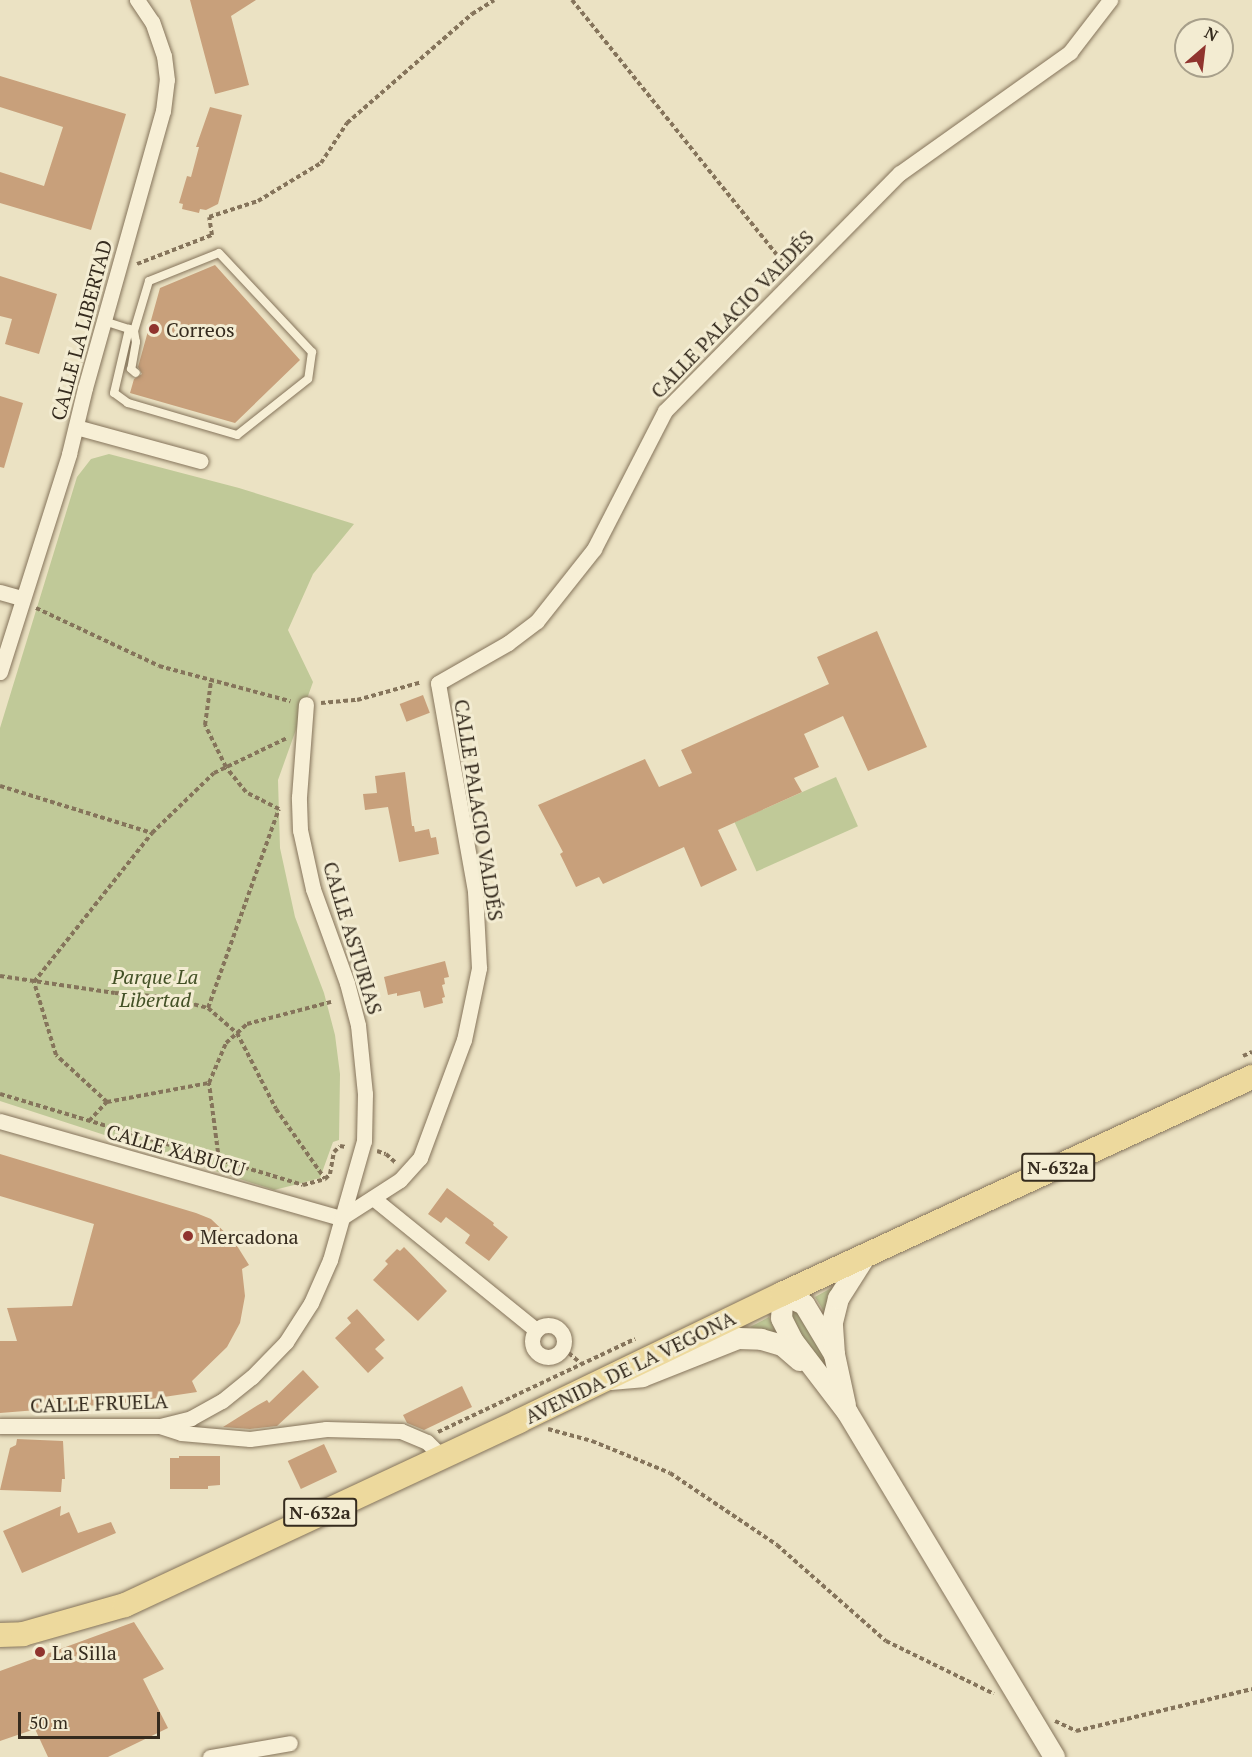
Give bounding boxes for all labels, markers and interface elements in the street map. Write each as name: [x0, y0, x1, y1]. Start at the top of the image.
north arrow: [1174, 18, 1234, 78]
text: N: [1201, 21, 1222, 46]
street label: CALLE PALACIO VALDÉS: [645, 225, 819, 403]
street label: CALLE LA LIBERTAD: [45, 237, 117, 423]
place label: Correos: [166, 317, 235, 341]
marker: Correos: [147, 322, 161, 336]
street label: CALLE PALACIO VALDÉS: [450, 697, 508, 923]
street label: CALLE ASTURIAS: [318, 859, 388, 1017]
park label: Parque La Libertad: [112, 964, 198, 1011]
street label: CALLE XABUCU: [104, 1119, 248, 1181]
road number: N-632a: [1020, 1152, 1096, 1182]
place label: Mercadona: [200, 1224, 299, 1248]
marker: Mercadona: [181, 1229, 195, 1243]
street label: AVENIDA DE LA VEGONA: [520, 1305, 740, 1429]
street label: CALLE FRUELA: [30, 1389, 168, 1417]
road number: N-632a: [282, 1497, 358, 1527]
place label: La Silla: [52, 1640, 117, 1664]
marker: La Silla: [33, 1645, 47, 1659]
scale bar: [21, 1700, 164, 1738]
text: 50 m: [29, 1710, 68, 1734]

